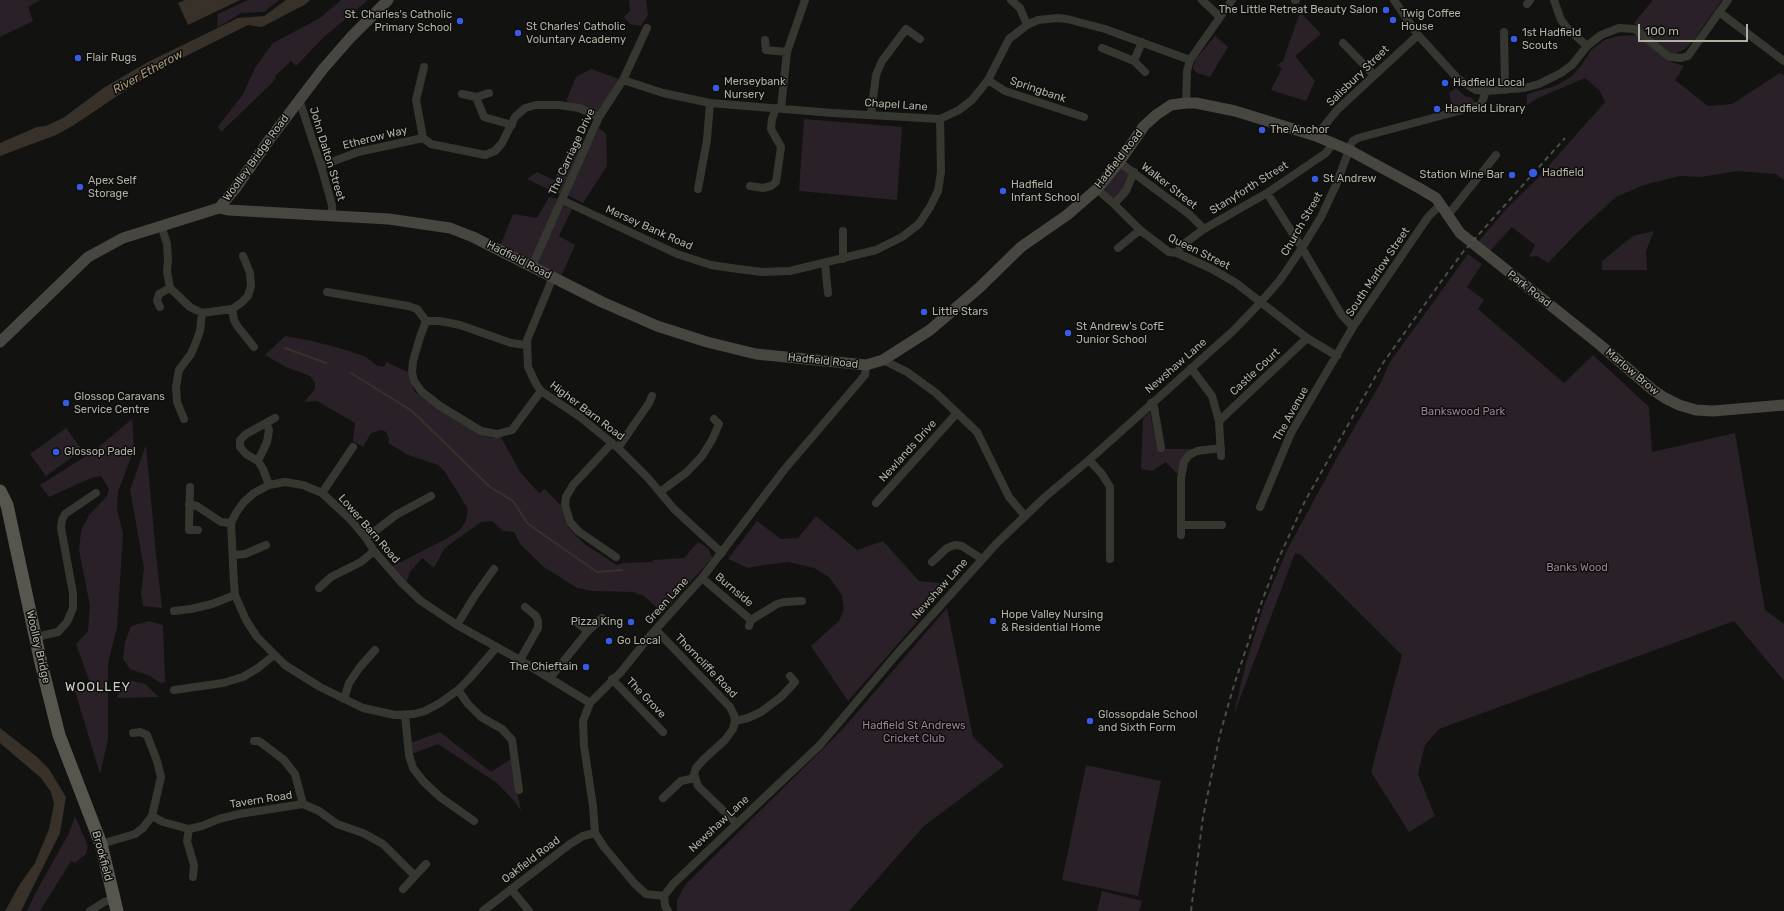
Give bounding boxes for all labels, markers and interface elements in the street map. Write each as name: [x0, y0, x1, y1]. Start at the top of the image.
place label: The Little Retreat Beauty Salon: [1219, 3, 1378, 17]
marker: The Little Retreat Beauty Salon: [1381, 5, 1391, 15]
place label: Twig Coffee House: [1401, 7, 1461, 33]
place label: St. Charles's Catholic Primary School: [344, 8, 452, 34]
marker: Twig Coffee House: [1388, 15, 1398, 25]
marker: St. Charles's Catholic Primary School: [455, 16, 465, 26]
scale bar: [1640, 16, 1750, 42]
place label: St Charles' Catholic Voluntary Academy: [526, 20, 626, 46]
text: 100 m: [1645, 24, 1679, 38]
place label: 1st Hadfield Scouts: [1522, 26, 1581, 52]
marker: St Charles' Catholic Voluntary Academy: [513, 28, 523, 38]
marker: 1st Hadfield Scouts: [1509, 34, 1519, 44]
street label: Salisbury Street: [1324, 43, 1392, 109]
water label: River Etherow: [110, 47, 186, 97]
place label: Flair Rugs: [86, 51, 137, 65]
marker: Flair Rugs: [73, 53, 83, 63]
street label: Springbank: [1008, 74, 1068, 106]
place label: Merseybank Nursery: [724, 75, 786, 101]
place label: Hadfield Local: [1453, 76, 1525, 90]
marker: Hadfield Local: [1440, 78, 1450, 88]
marker: Merseybank Nursery: [711, 83, 721, 93]
street label: Chapel Lane: [864, 96, 928, 114]
place label: Hadfield Library: [1445, 102, 1525, 116]
marker: Hadfield Library: [1432, 104, 1442, 114]
street label: John Dalton Street: [306, 105, 348, 203]
street label: The Carriage Drive: [546, 107, 598, 197]
street label: Woolley Bridge Road: [220, 112, 292, 204]
place label: The Anchor: [1270, 123, 1329, 137]
street label: Etherow Way: [341, 124, 409, 152]
marker: The Anchor: [1257, 125, 1267, 135]
street label: Hadfield Road: [1092, 127, 1146, 191]
street label: Stanyforth Street: [1207, 159, 1291, 217]
street label: Walker Street: [1138, 160, 1200, 212]
place label: Hadfield: [1542, 166, 1584, 180]
marker: Hadfield: [1527, 167, 1539, 179]
place label: Station Wine Bar: [1420, 168, 1504, 182]
marker: Station Wine Bar: [1507, 170, 1517, 180]
place label: St Andrew: [1323, 172, 1376, 186]
place label: Apex Self Storage: [88, 174, 137, 200]
marker: St Andrew: [1310, 174, 1320, 184]
place label: Hadfield Infant School: [1011, 178, 1079, 204]
marker: Apex Self Storage: [75, 182, 85, 192]
marker: Hadfield Infant School: [998, 186, 1008, 196]
street label: Church Street: [1278, 190, 1326, 258]
street label: Mersey Bank Road: [603, 203, 695, 253]
street label: South Marlow Street: [1343, 225, 1413, 319]
street label: Queen Street: [1166, 231, 1232, 273]
street label: Hadfield Road: [485, 238, 553, 282]
street label: Park Road: [1505, 268, 1553, 310]
place label: Little Stars: [932, 305, 988, 319]
marker: Little Stars: [919, 307, 929, 317]
place label: St Andrew's CofE Junior School: [1076, 320, 1164, 346]
marker: St Andrew's CofE Junior School: [1063, 328, 1073, 338]
street label: Newshaw Lane: [1143, 336, 1209, 396]
street label: Castle Court: [1227, 345, 1283, 399]
street label: Marlow Brow: [1603, 346, 1661, 398]
street label: Hadfield Road: [787, 351, 859, 371]
street label: Higher Barn Road: [547, 379, 627, 443]
street label: The Avenue: [1271, 384, 1311, 444]
place label: Glossop Caravans Service Centre: [74, 390, 165, 416]
marker: Glossop Caravans Service Centre: [61, 398, 71, 408]
park label: Bankswood Park: [1421, 405, 1505, 419]
street label: Newlands Drive: [877, 417, 939, 485]
place label: Glossop Padel: [64, 445, 136, 459]
marker: Glossop Padel: [51, 447, 61, 457]
street label: Lower Barn Road: [335, 492, 403, 566]
street label: Newshaw Lane: [909, 556, 971, 622]
park label: Banks Wood: [1546, 561, 1608, 575]
street label: Burnside: [712, 570, 756, 610]
street label: Green Lane: [643, 575, 691, 627]
place label: Hope Valley Nursing & Residential Home: [1001, 608, 1103, 634]
street label: Woolley Bridge: [23, 609, 53, 685]
place label: Pizza King: [571, 615, 623, 629]
marker: Hope Valley Nursing & Residential Home: [988, 616, 998, 626]
marker: Pizza King: [626, 617, 636, 627]
street label: Thorncliffe Road: [672, 631, 740, 701]
place label: Go Local: [617, 634, 661, 648]
marker: Go Local: [604, 636, 614, 646]
place label: The Chieftain: [510, 660, 578, 674]
marker: The Chieftain: [581, 662, 591, 672]
street label: The Grove: [623, 675, 669, 721]
district label: WOOLLEY: [65, 679, 131, 695]
place label: Glossopdale School and Sixth Form: [1098, 708, 1198, 734]
marker: Glossopdale School and Sixth Form: [1085, 716, 1095, 726]
park label: Hadfield St Andrews Cricket Club: [862, 719, 966, 745]
street label: Tavern Road: [229, 789, 293, 811]
street label: Newshaw Lane: [686, 793, 752, 855]
street label: Brookfield: [89, 830, 115, 882]
street label: Oakfield Road: [499, 834, 563, 886]

